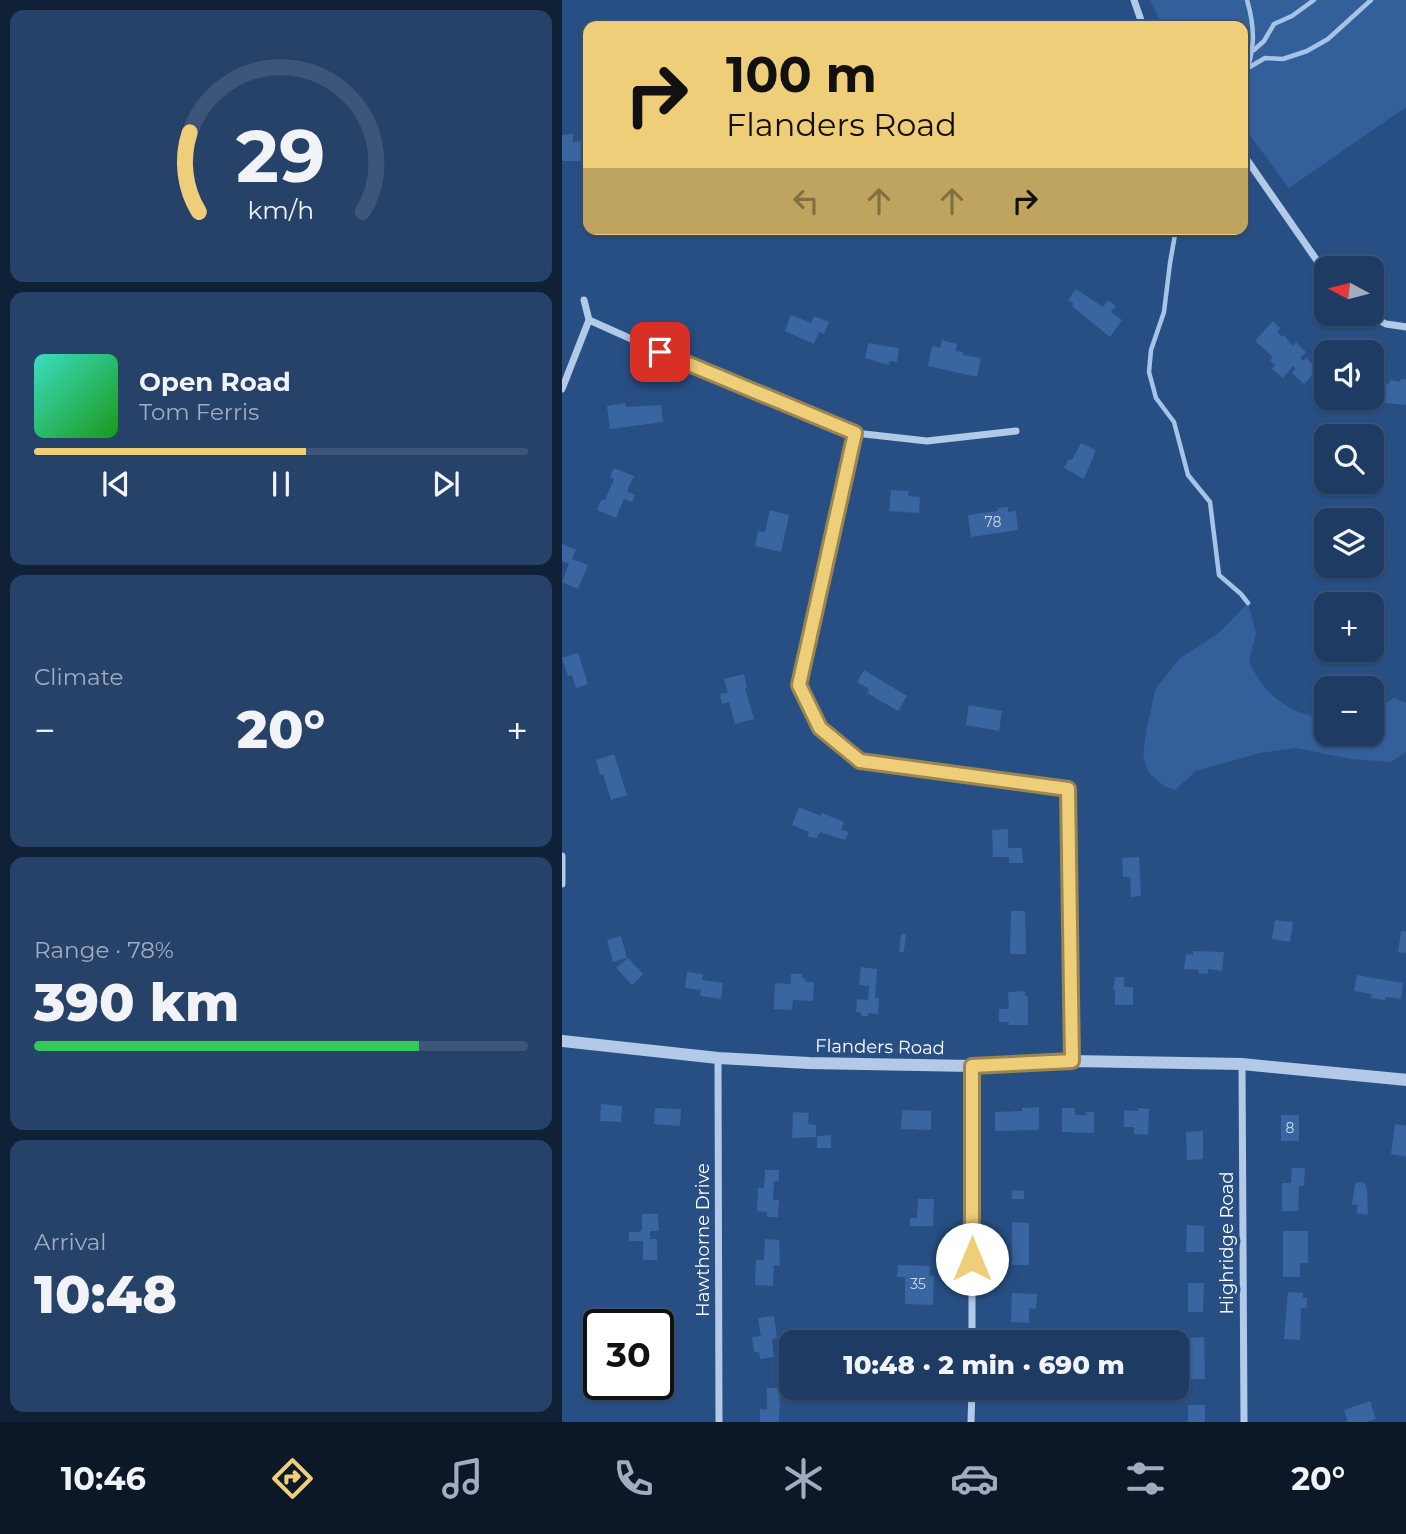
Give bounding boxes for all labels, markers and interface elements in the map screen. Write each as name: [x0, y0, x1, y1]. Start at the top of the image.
text: 100 m: [726, 45, 877, 104]
icon: right: [611, 49, 702, 140]
text: Flanders Road: [726, 105, 957, 144]
text: 29: [236, 113, 326, 201]
icon: left: [787, 182, 825, 220]
icon: ahead: [860, 182, 898, 220]
icon: ahead: [933, 182, 971, 220]
icon: right: [1006, 182, 1044, 220]
text: km/h: [248, 195, 314, 225]
north arrow: [1314, 256, 1384, 326]
map controls: [1314, 256, 1384, 746]
pin: [630, 322, 690, 382]
icon: arrive: [641, 333, 679, 371]
button: sound: [1314, 340, 1384, 410]
text: Open Road: [139, 366, 291, 398]
text: Tom Ferris: [139, 398, 259, 426]
button: search: [1314, 424, 1384, 494]
icon: previous: [97, 465, 135, 503]
icon: pause: [262, 465, 300, 503]
icon: next: [427, 465, 465, 503]
button: layers: [1314, 508, 1384, 578]
house number: 78: [985, 513, 1002, 531]
button: +: [1314, 592, 1384, 662]
text: Climate: [34, 663, 123, 691]
button: −: [1314, 676, 1384, 746]
text: 20°: [237, 698, 325, 761]
text: −: [34, 707, 56, 754]
text: +: [506, 707, 528, 754]
text: Range · 78%: [34, 936, 174, 964]
text: 390 km: [34, 971, 239, 1034]
street label: Flanders Road: [815, 1035, 945, 1059]
house number: 8: [1286, 1119, 1295, 1137]
street label: Hawthorne Drive: [692, 1163, 714, 1317]
street label: Highridge Road: [1216, 1171, 1238, 1315]
position arrow: [935, 1222, 1009, 1296]
text: Arrival: [34, 1228, 107, 1256]
text: 10:48: [34, 1263, 177, 1326]
house number: 35: [910, 1275, 926, 1293]
speed limit sign: 30: [583, 1309, 674, 1400]
text: 10:48 · 2 min · 690 m: [843, 1349, 1125, 1381]
icon: directions: [268, 1454, 317, 1503]
icon: music: [438, 1454, 487, 1503]
icon: phone: [609, 1454, 658, 1503]
icon: climate: [779, 1454, 828, 1503]
icon: car: [950, 1454, 999, 1503]
icon: filters: [1121, 1454, 1170, 1503]
text: 10:46: [61, 1459, 146, 1498]
text: 20°: [1291, 1459, 1345, 1498]

